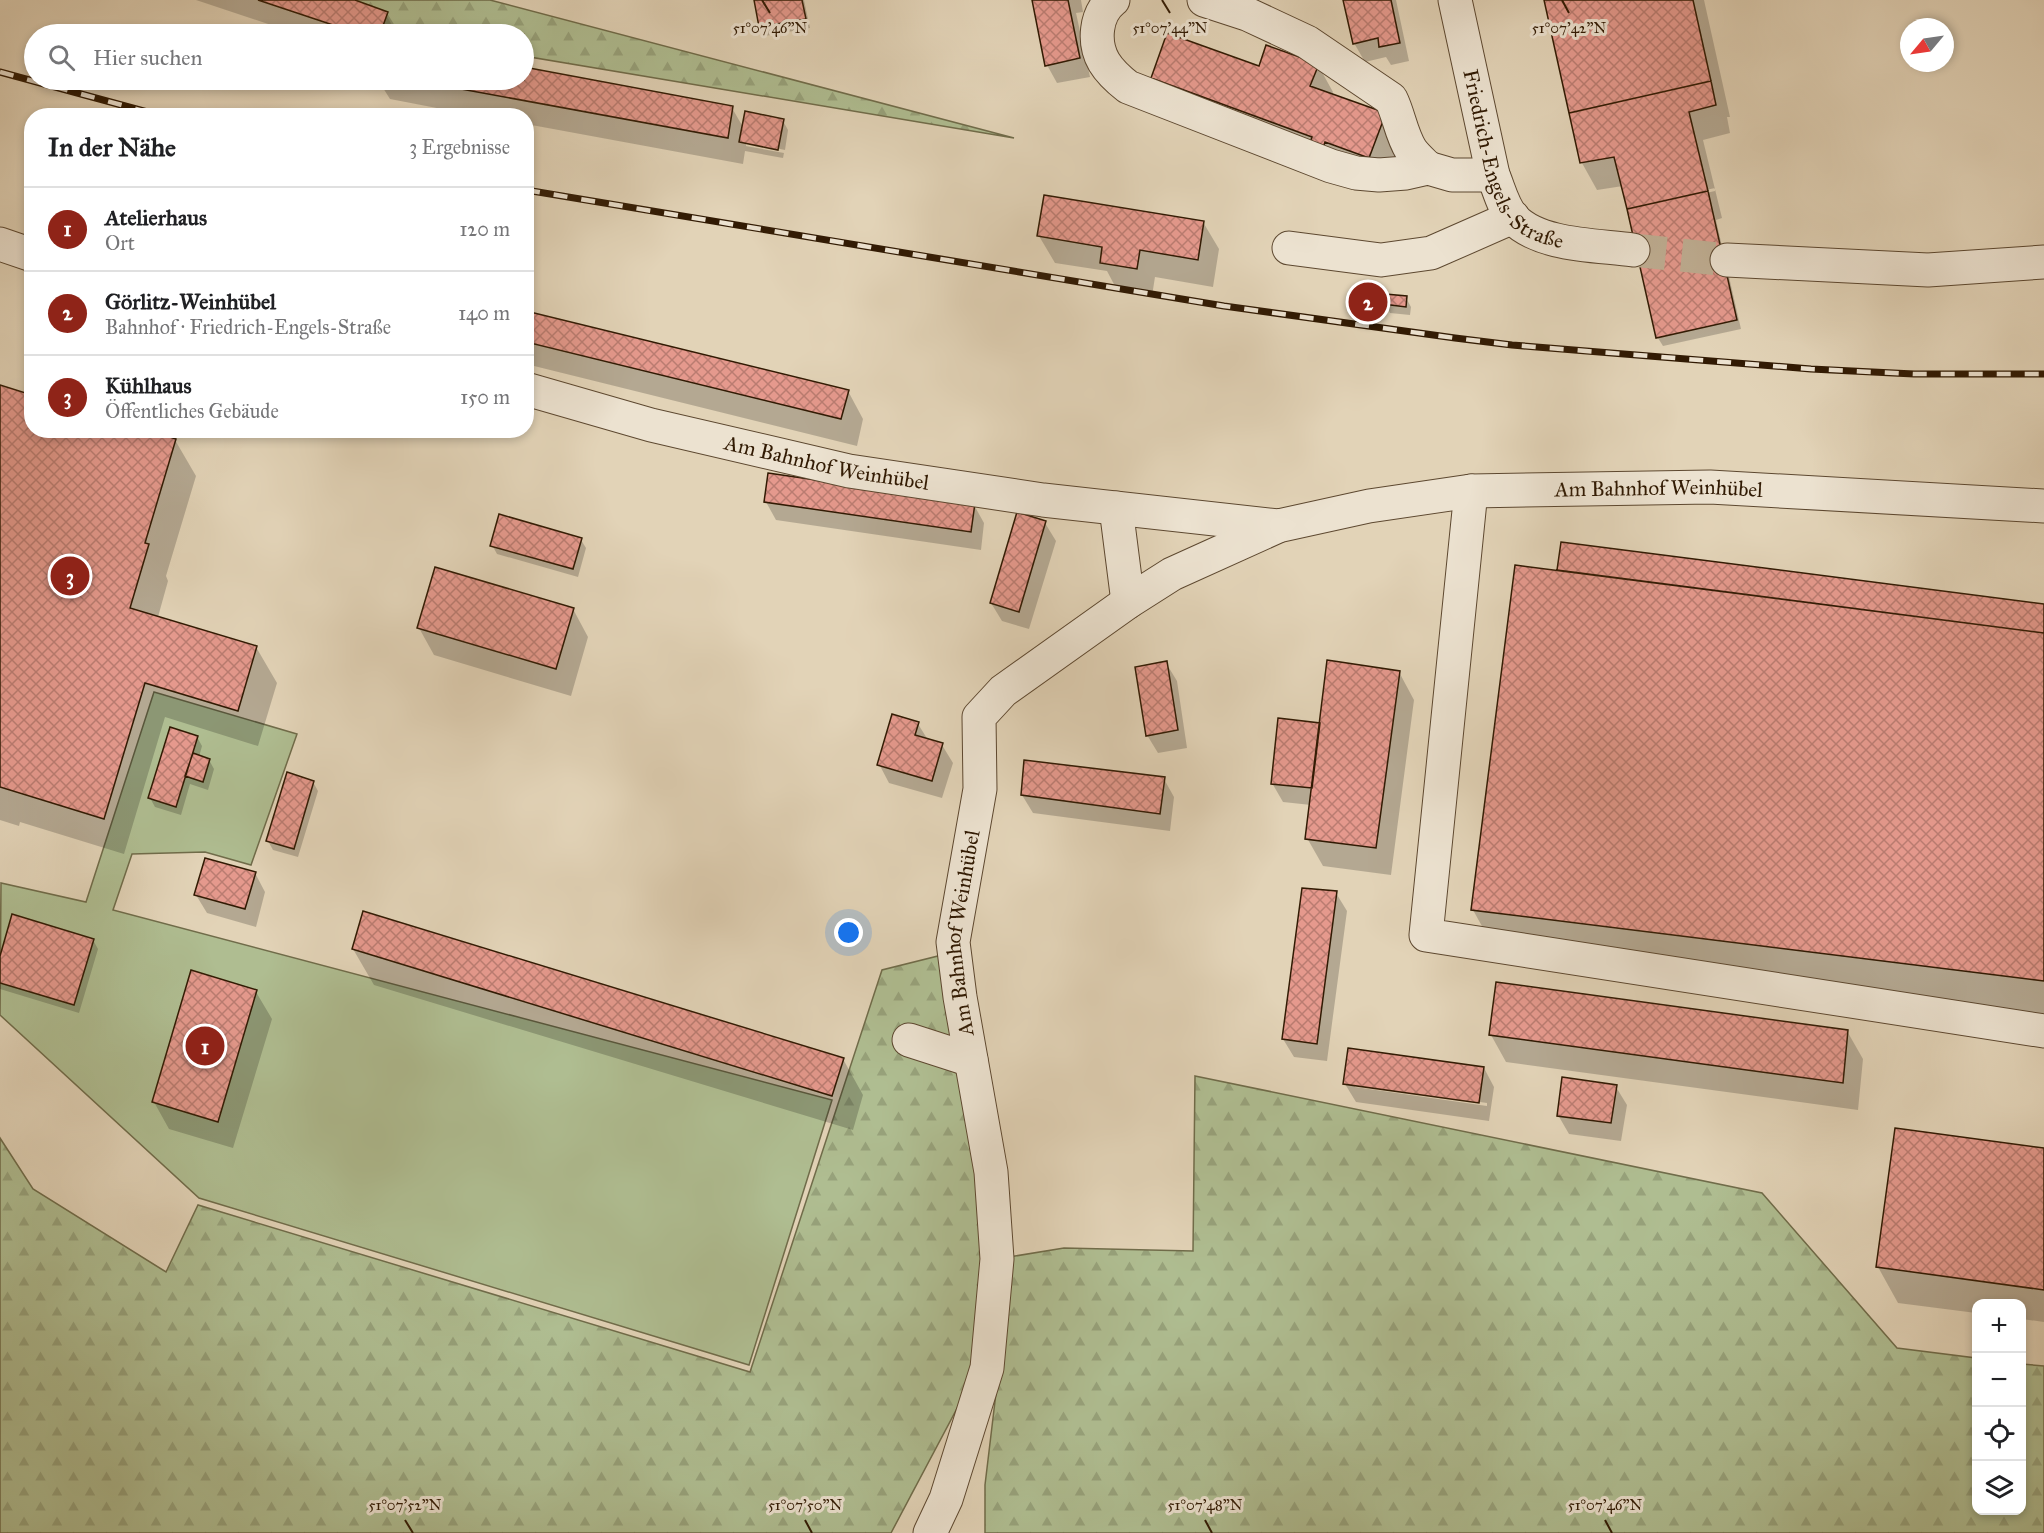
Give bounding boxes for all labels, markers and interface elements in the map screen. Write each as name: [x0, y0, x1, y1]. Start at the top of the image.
north arrow: [1900, 18, 1954, 72]
text: 51°07'46"N: [733, 19, 808, 37]
text: 51°07'44"N: [1132, 19, 1208, 37]
text: 51°07'42"N: [1532, 19, 1606, 37]
search box: [24, 24, 534, 90]
icon: search: [45, 41, 78, 74]
text: Hier suchen: [93, 44, 202, 71]
street label: Friedrich-Engels-Straße: [1457, 67, 1566, 254]
text: In der Nähe: [48, 131, 176, 163]
text: 3 Ergebnisse: [409, 135, 510, 159]
text: Atelierhaus: [105, 204, 207, 231]
text: 1: [64, 217, 71, 241]
text: 120 m: [459, 217, 510, 241]
text: Ort: [105, 231, 135, 255]
pin: 2: [1348, 280, 1388, 324]
text: Görlitz-Weinhübel: [105, 288, 276, 315]
text: 2: [63, 301, 72, 325]
text: 140 m: [458, 301, 510, 325]
text: Bahnhof · Friedrich-Engels-Straße: [105, 315, 391, 339]
text: Kühlhaus: [105, 372, 191, 399]
text: 3: [64, 385, 72, 409]
text: 150 m: [460, 385, 510, 409]
text: Öffentliches Gebäude: [105, 399, 279, 423]
street label: Am Bahnhof Weinhübel: [721, 429, 931, 496]
street label: Am Bahnhof Weinhübel: [1553, 474, 1764, 503]
pin: 3: [50, 554, 90, 598]
street label: Am Bahnhof Weinhübel: [940, 828, 986, 1039]
your location: [834, 918, 863, 947]
pin: 1: [186, 1024, 224, 1068]
map controls: [1972, 1299, 2026, 1515]
button: +: [1972, 1299, 2026, 1353]
button: −: [1972, 1353, 2026, 1407]
button: locate: [1972, 1407, 2026, 1461]
button: layers: [1972, 1461, 2026, 1515]
text: 51°07'52"N: [369, 1496, 442, 1514]
text: 51°07'50"N: [768, 1496, 842, 1514]
text: 51°07'48"N: [1168, 1496, 1243, 1514]
text: 51°07'46"N: [1568, 1496, 1643, 1514]

